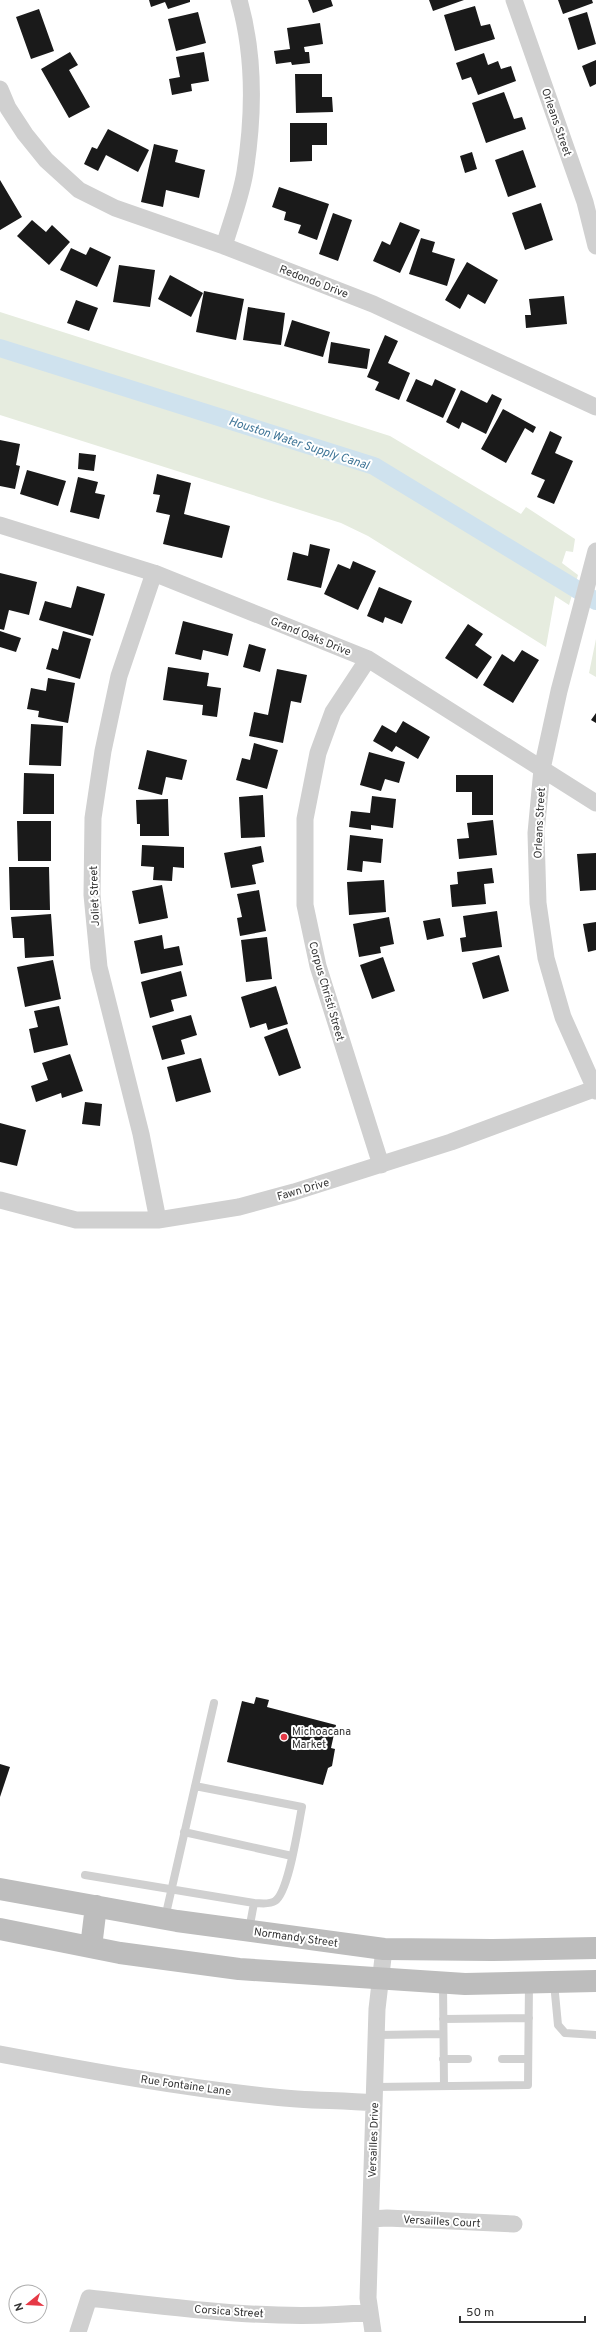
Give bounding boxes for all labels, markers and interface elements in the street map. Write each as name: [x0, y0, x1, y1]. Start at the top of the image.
street label: Orleans Street: [538, 86, 574, 158]
street label: Redondo Drive: [277, 262, 350, 302]
water label: Houston Water Supply Canal: [227, 414, 372, 474]
street label: Grand Oaks Drive: [268, 614, 353, 660]
street label: Orleans Street: [531, 787, 549, 859]
street label: Joliet Street: [87, 865, 103, 927]
street label: Corpus Christi Street: [305, 940, 347, 1043]
street label: Fawn Drive: [276, 1176, 331, 1204]
place label: Michoacana Market: [292, 1725, 351, 1752]
marker: Michoacana Market: [279, 1732, 289, 1742]
street label: Normandy Street: [253, 1925, 339, 1951]
street label: Rue Fontaine Lane: [140, 2073, 232, 2099]
street label: Versailles Drive: [366, 2102, 382, 2178]
street label: Versailles Court: [403, 2213, 481, 2231]
north arrow: [8, 2284, 48, 2324]
scale bar: [460, 2298, 585, 2324]
text: N: [12, 2301, 27, 2313]
street label: Corsica Street: [194, 2303, 264, 2321]
text: 50 m: [466, 2305, 494, 2321]

